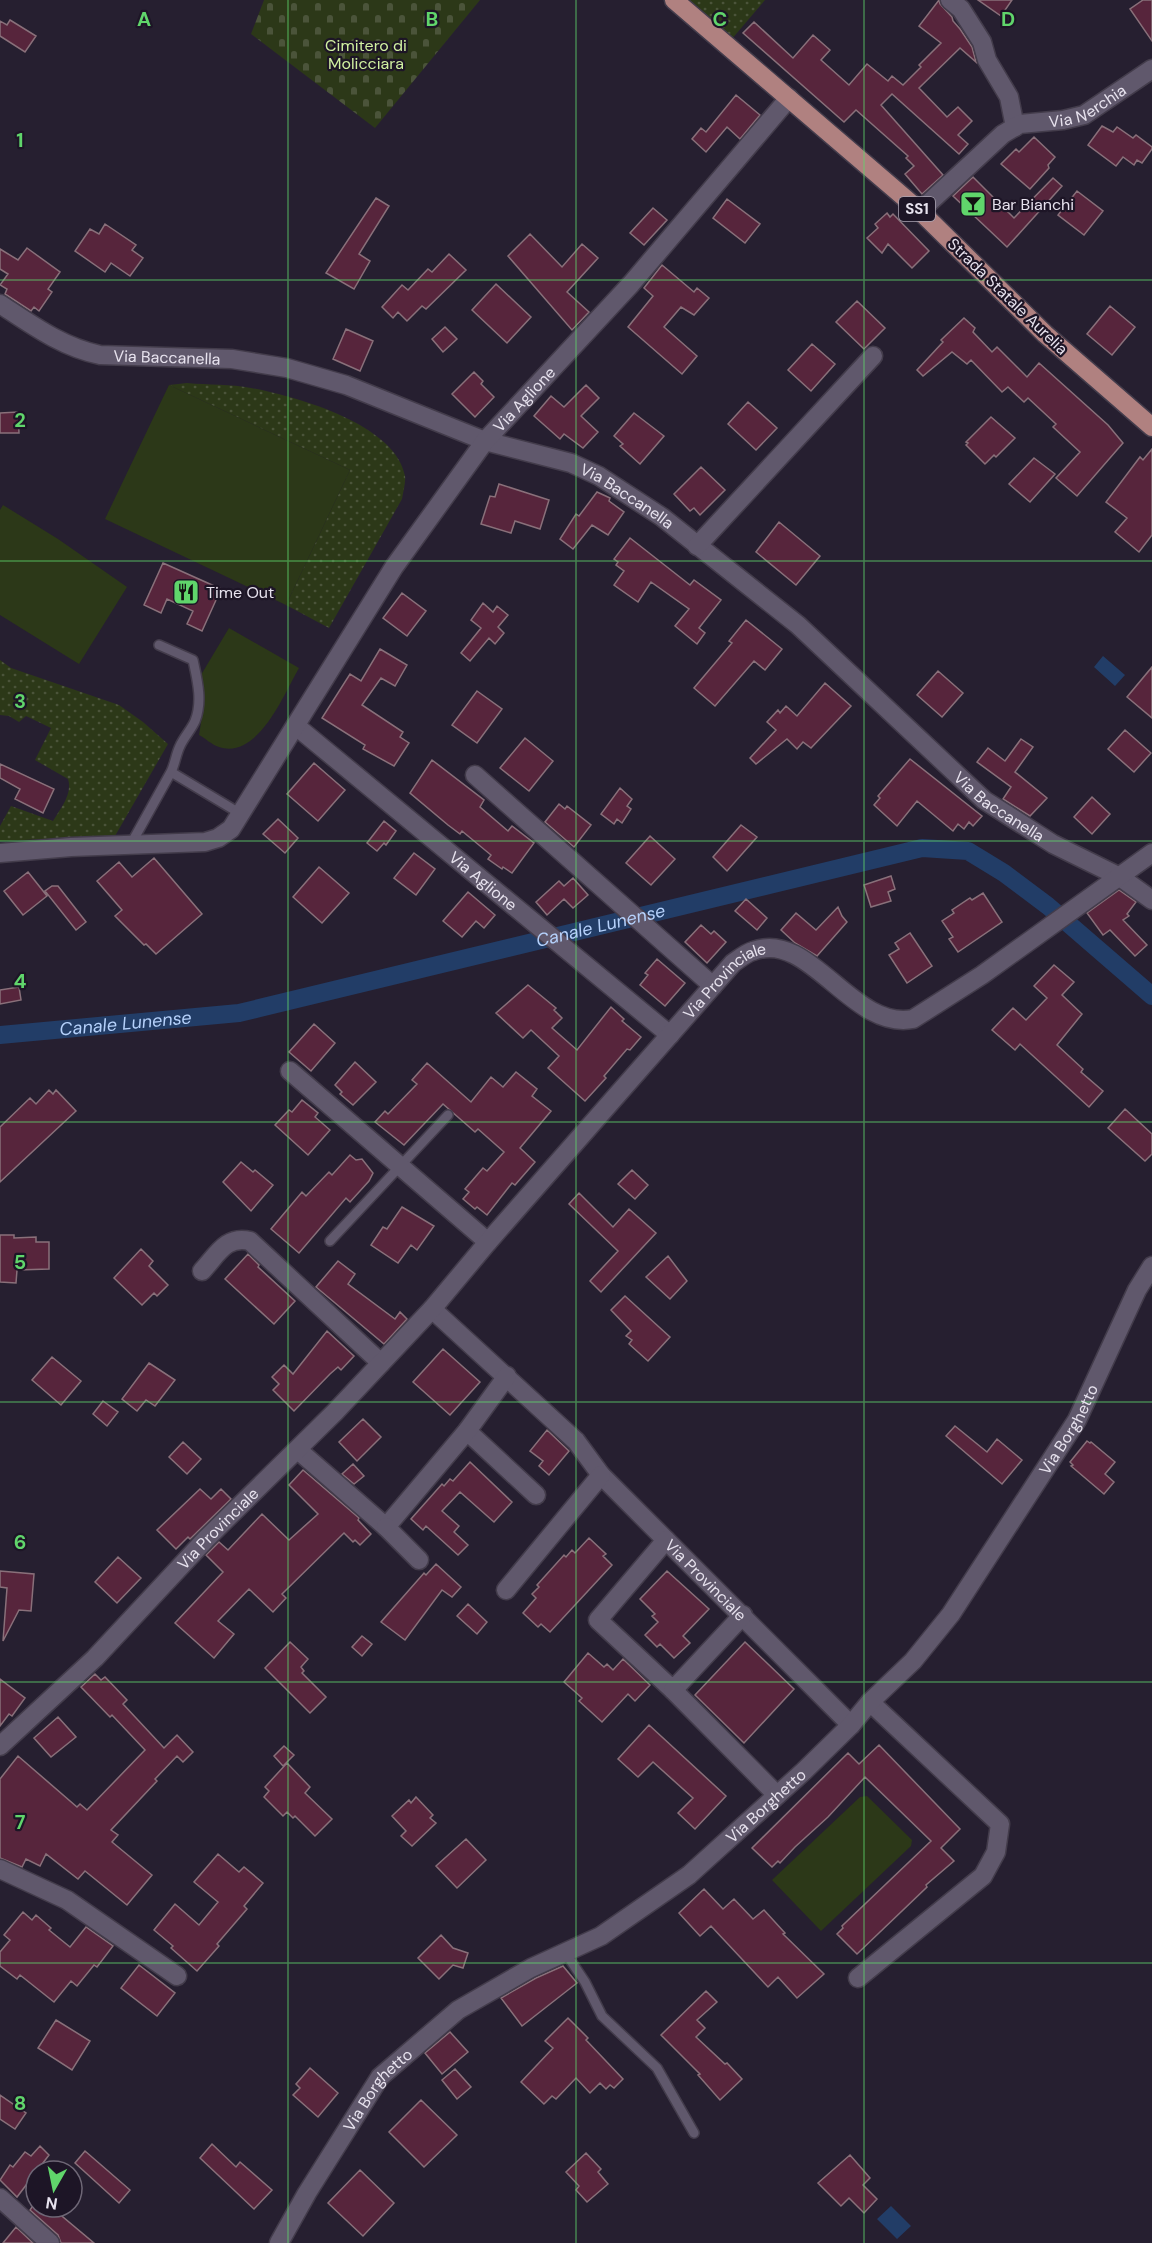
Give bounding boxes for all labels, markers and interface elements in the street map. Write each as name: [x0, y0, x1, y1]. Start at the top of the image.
text: A: [137, 6, 151, 32]
text: B: [426, 6, 438, 32]
text: C: [713, 6, 727, 32]
text: D: [1001, 6, 1015, 32]
park label: Cimitero di Molicciara: [325, 35, 407, 74]
street label: Via Nerchia: [1048, 80, 1130, 132]
text: 1: [16, 127, 24, 153]
bar icon: Bar Bianchi: [958, 189, 988, 219]
place label: Bar Bianchi: [992, 194, 1074, 215]
road number: SS1: [899, 197, 935, 221]
street label: Strada Statale Aurelia: [943, 233, 1072, 359]
street label: Via Baccanella: [113, 345, 221, 370]
street label: Via Aglione: [489, 362, 560, 437]
text: 2: [14, 407, 26, 433]
street label: Via Baccanella: [577, 459, 678, 534]
restaurant icon: Time Out: [171, 577, 201, 607]
place label: Time Out: [206, 582, 274, 603]
text: 3: [14, 688, 26, 714]
street label: Via Baccanella: [949, 767, 1048, 847]
street label: Via Aglione: [445, 847, 521, 915]
water label: Canale Lunense: [533, 898, 668, 953]
street label: Via Provinciale: [679, 938, 768, 1024]
text: 4: [14, 968, 27, 994]
water label: Canale Lunense: [58, 1005, 192, 1041]
text: 5: [14, 1249, 26, 1275]
street label: Via Borghetto: [1034, 1381, 1103, 1479]
street label: Via Provinciale: [173, 1483, 263, 1574]
text: 6: [14, 1529, 26, 1555]
street label: Via Provinciale: [660, 1535, 751, 1626]
street label: Via Borghetto: [722, 1764, 811, 1848]
text: 7: [15, 1809, 26, 1835]
street label: Via Borghetto: [339, 2044, 417, 2135]
text: 8: [14, 2090, 26, 2116]
north arrow: [24, 2159, 84, 2219]
text: N: [44, 2192, 59, 2215]

